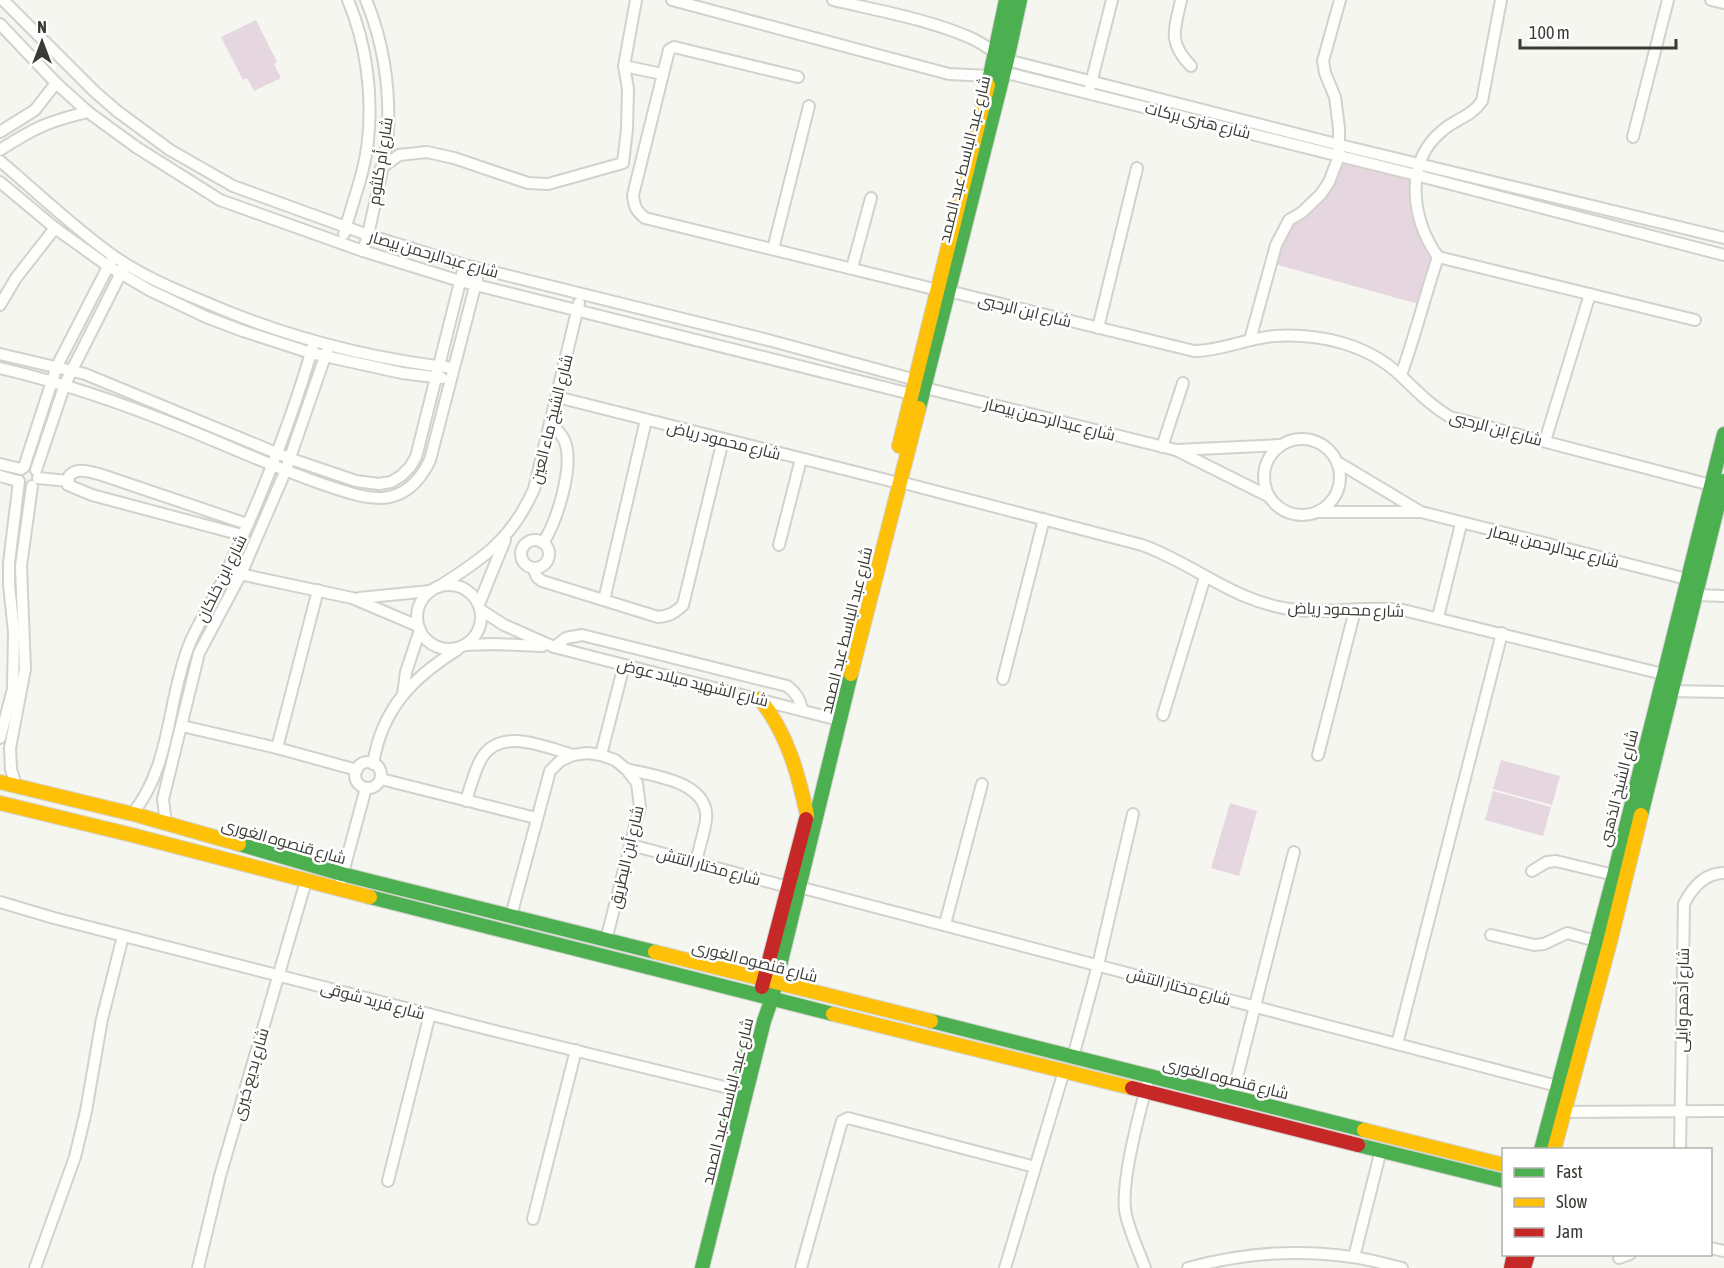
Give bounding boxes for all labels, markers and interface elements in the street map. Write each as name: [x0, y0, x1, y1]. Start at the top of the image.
north arrow: [12, 12, 72, 72]
scale bar: [1520, 12, 1676, 50]
text: N: [37, 18, 47, 36]
text: 100 m: [1529, 22, 1570, 43]
street label: شارع عبد الباسط عبد الصمد: [935, 74, 996, 245]
street label: شارع هنرى بركات: [1143, 98, 1253, 145]
street label: شارع أم كلثوم: [364, 116, 399, 207]
street label: شارع عبدالرحمن بيصار: [365, 227, 501, 284]
street label: شارع ابن الرحبى: [976, 290, 1073, 333]
street label: شارع الشيخ ماء العين: [526, 352, 579, 487]
street label: شارع عبدالرحمن بيصار: [981, 394, 1117, 447]
street label: شارع ابن الرحبى: [1447, 407, 1544, 452]
street label: شارع محمود رياض: [665, 417, 783, 466]
street label: شارع عبدالرحمن بيصار: [1485, 521, 1621, 574]
street label: شارع ابن خلكان: [192, 531, 253, 626]
street label: شارع عبد الباسط عبد الصمد: [817, 545, 878, 716]
street label: شارع محمود رياض: [1287, 598, 1405, 623]
street label: شارع الشهيد ميلاد عوض: [615, 655, 770, 712]
street label: شارع الشيخ الذهبى: [1595, 727, 1644, 849]
street label: شارع أبن البطريق: [605, 804, 650, 911]
street label: شارع قنصوه الغورى: [219, 815, 348, 870]
street label: شارع مختار التتش: [654, 843, 763, 891]
street label: شارع قنصوه الغورى: [690, 937, 820, 988]
street label: شارع أدهم وايلى: [1672, 947, 1695, 1053]
street label: شارع مختار التتش: [1124, 963, 1233, 1011]
street label: شارع فريد شوقى: [318, 977, 427, 1025]
street label: شارع عبد الباسط عبد الصمد: [698, 1016, 759, 1187]
street label: شارع بديع خيرى: [228, 1026, 275, 1123]
street label: شارع قنصوه الغورى: [1161, 1054, 1291, 1105]
legend: [1502, 1148, 1712, 1256]
text: Fast: [1556, 1161, 1583, 1182]
text: Slow: [1556, 1191, 1587, 1212]
text: Jam: [1556, 1221, 1583, 1242]

